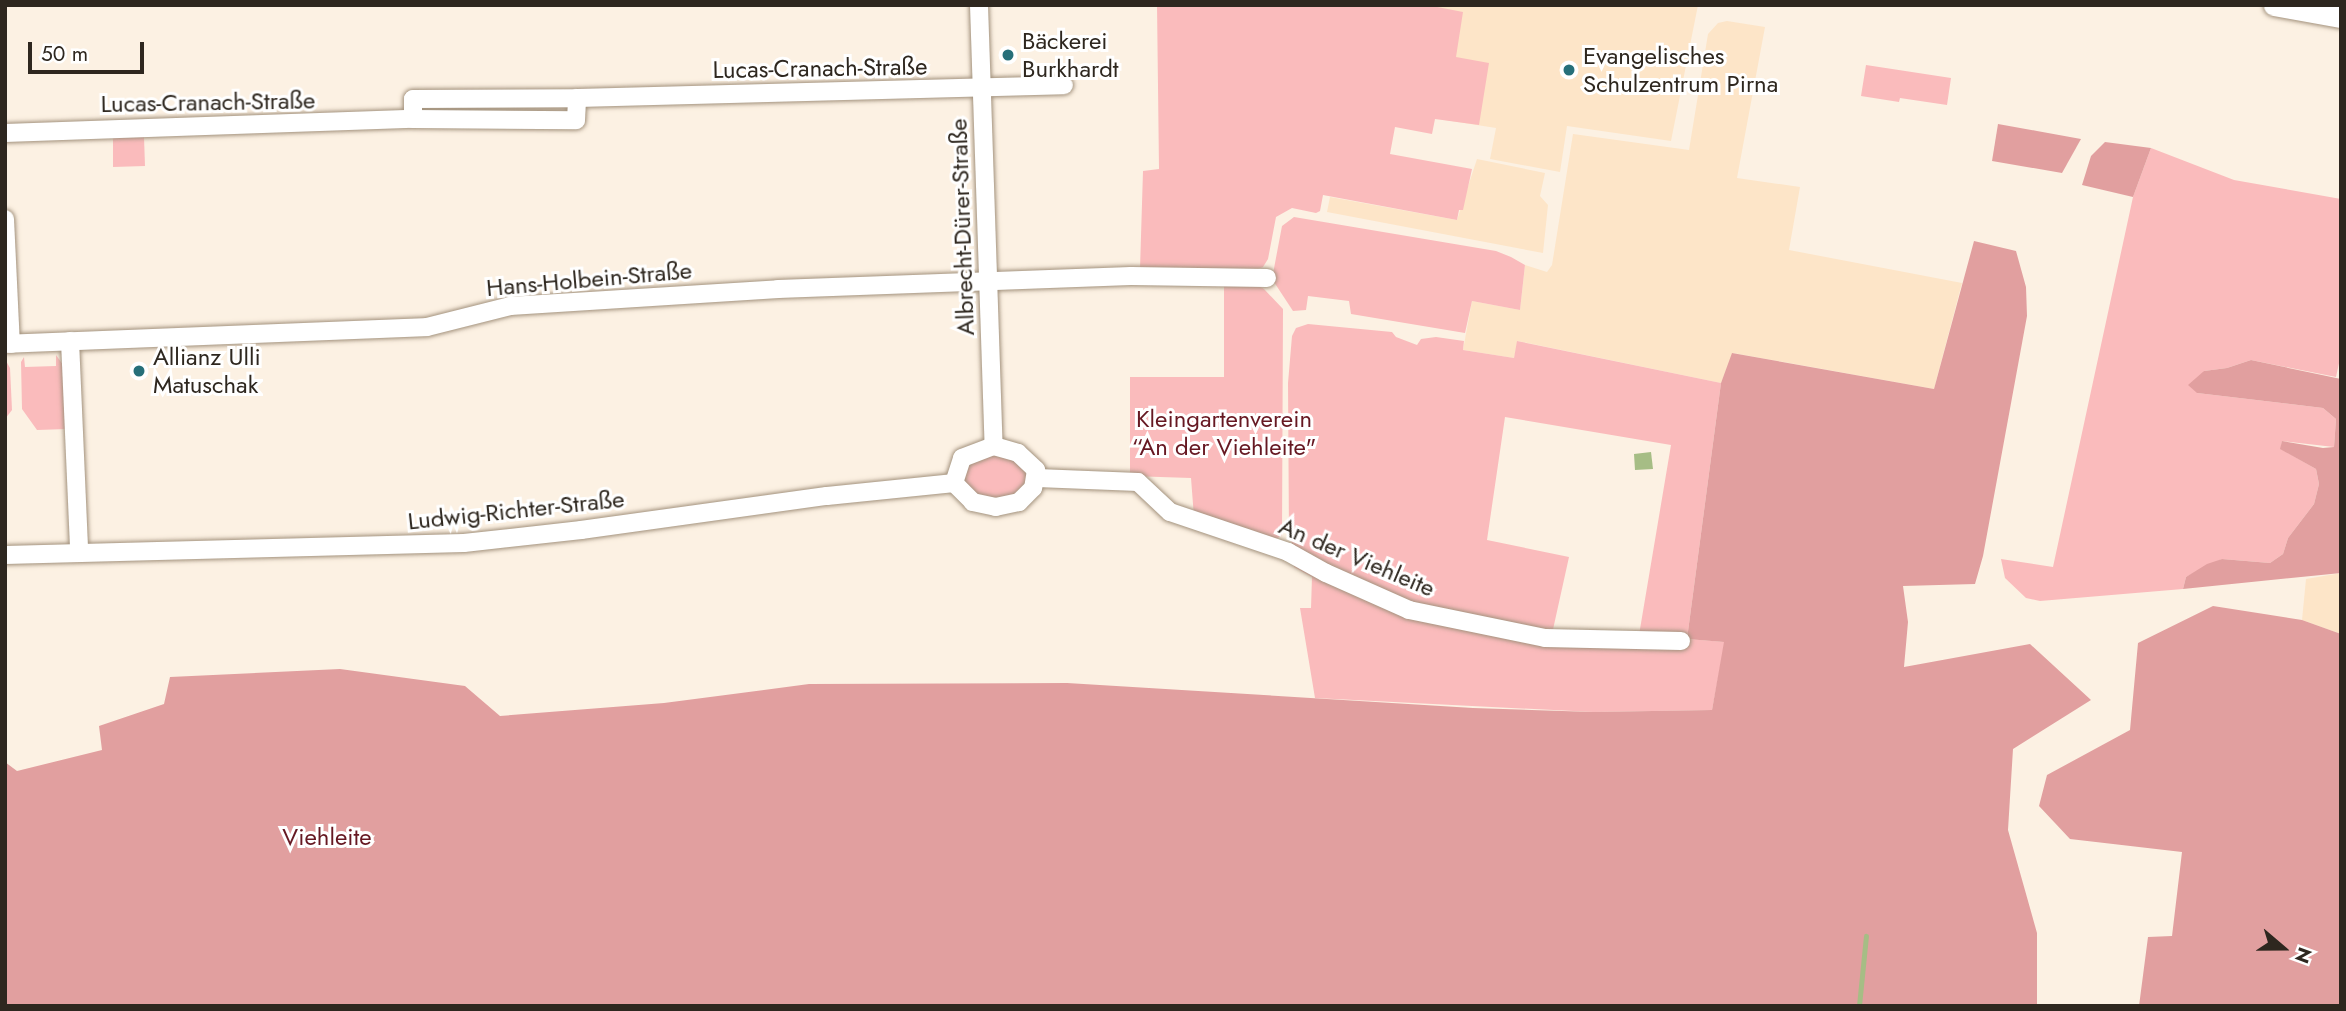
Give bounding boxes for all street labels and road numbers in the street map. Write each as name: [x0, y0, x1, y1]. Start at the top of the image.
street label: Lucas-Cranach-Straße: [712, 52, 928, 84]
street label: Lucas-Cranach-Straße: [100, 86, 316, 118]
street label: Albrecht-Dürer-Straße: [944, 118, 980, 336]
street label: Hans-Holbein-Straße: [485, 256, 693, 302]
street label: Ludwig-Richter-Straße: [406, 484, 626, 536]
street label: An der Viehleite: [1275, 511, 1439, 603]

